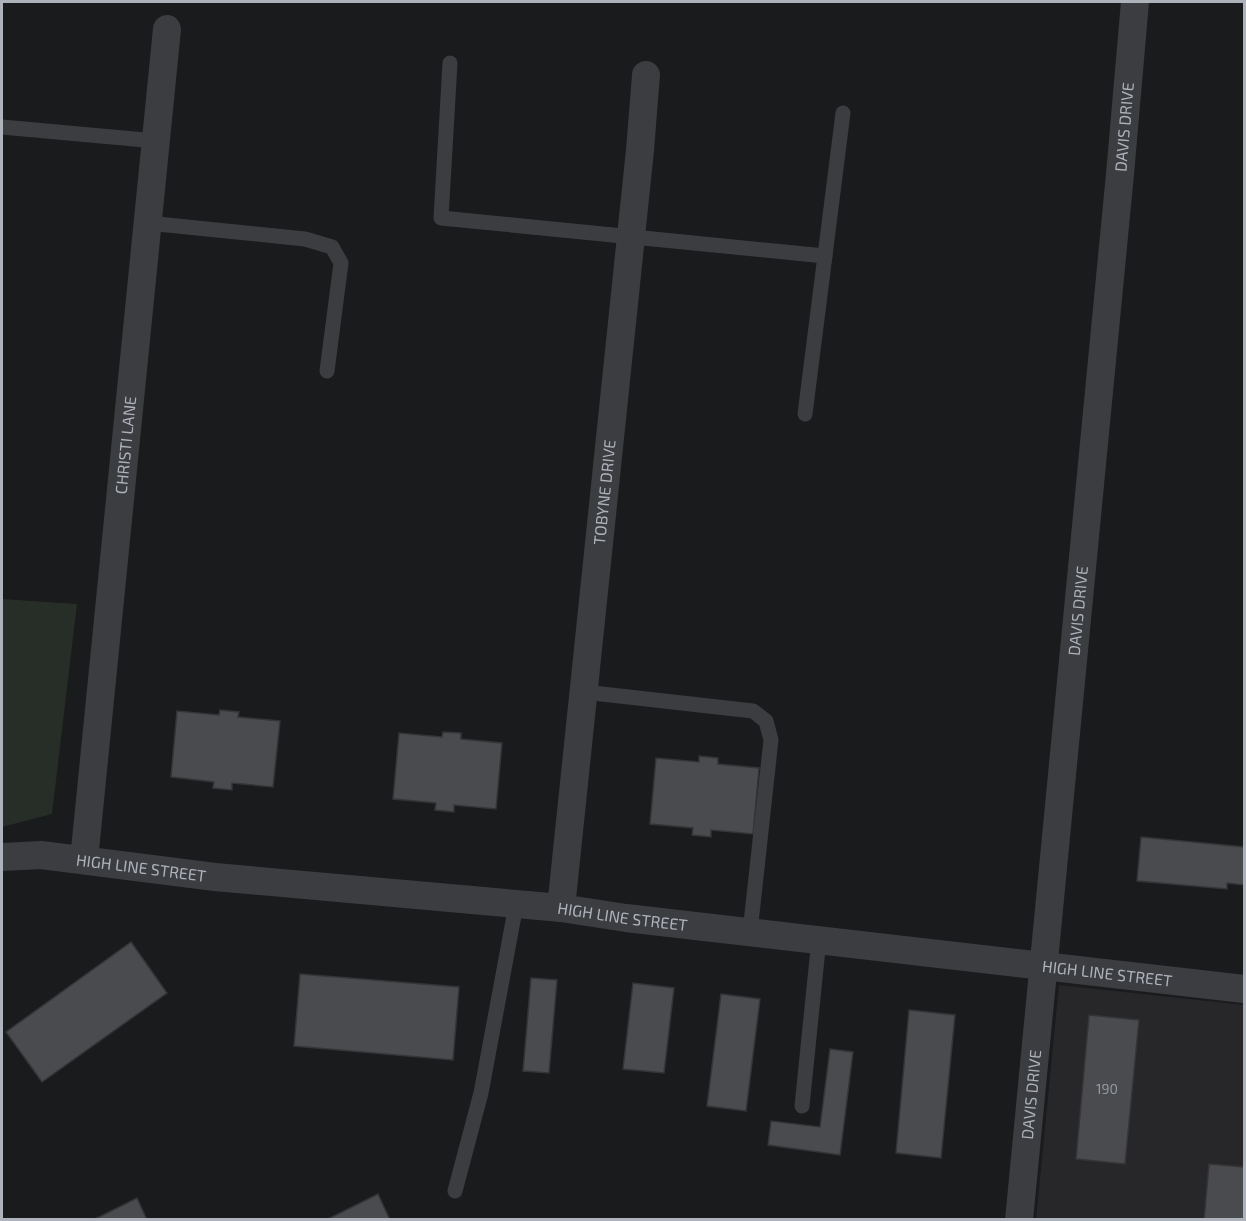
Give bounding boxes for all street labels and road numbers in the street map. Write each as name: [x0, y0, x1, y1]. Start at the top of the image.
street label: DAVIS DRIVE: [1110, 81, 1137, 173]
street label: CHRISTI LANE: [111, 395, 139, 495]
street label: TOBYNE DRIVE: [589, 439, 619, 546]
street label: DAVIS DRIVE: [1064, 565, 1091, 656]
street label: HIGH LINE STREET: [75, 850, 207, 885]
street label: HIGH LINE STREET: [556, 898, 689, 934]
street label: HIGH LINE STREET: [1041, 956, 1173, 990]
street label: DAVIS DRIVE: [1017, 1049, 1044, 1140]

